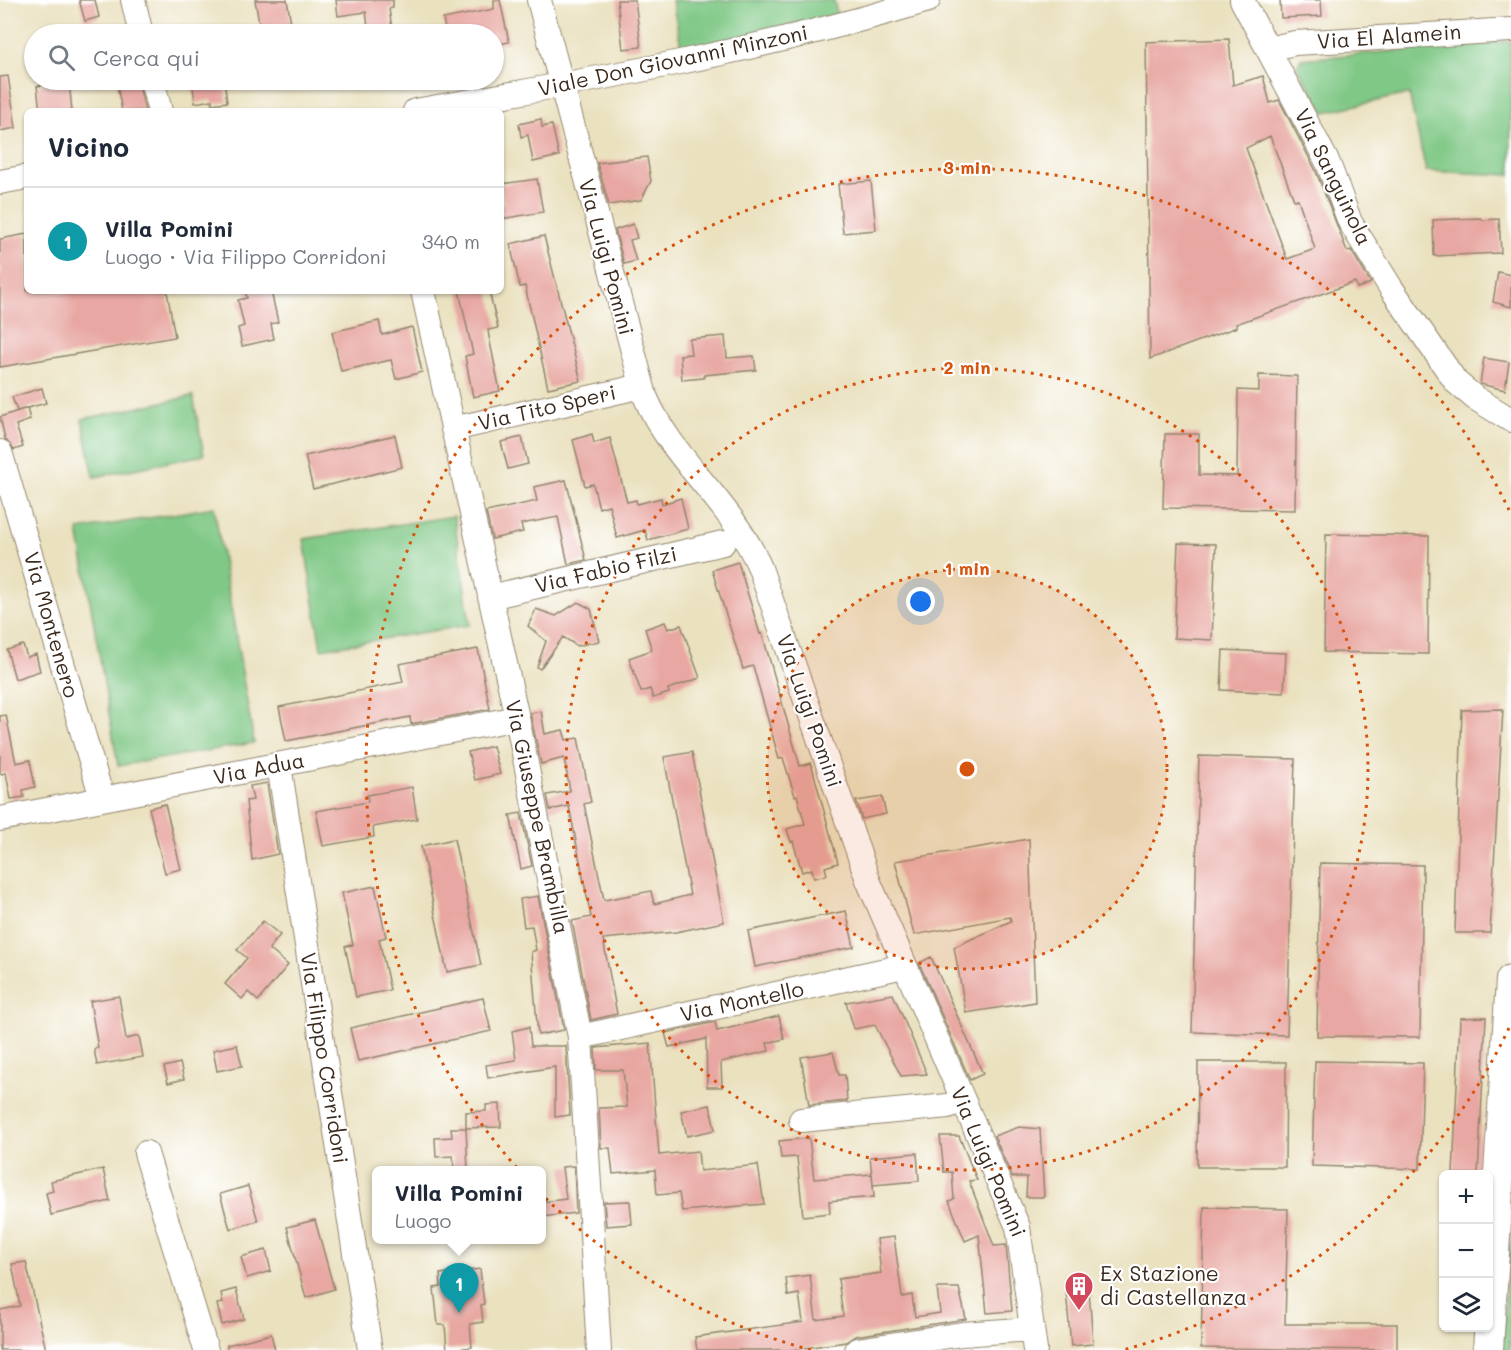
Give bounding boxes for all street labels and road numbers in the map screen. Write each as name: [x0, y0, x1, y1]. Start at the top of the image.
street label: Via El Alamein: [1316, 17, 1462, 54]
street label: Viale Don Giovanni Minzoni: [535, 18, 810, 101]
street label: Via Sanguinola: [1290, 104, 1379, 249]
street label: Via Luigi Pomini: [574, 176, 641, 338]
street label: Via Tito Speri: [475, 378, 618, 436]
street label: Via Fabio Filzi: [532, 539, 679, 598]
street label: Via Montenero: [19, 549, 86, 701]
street label: Via Luigi Pomini: [772, 630, 849, 791]
street label: Via Giuseppe Brambilla: [500, 697, 577, 936]
street label: Via Adua: [211, 745, 307, 790]
street label: Via Filippo Corridoni: [295, 950, 356, 1165]
street label: Via Montello: [677, 974, 806, 1027]
street label: Via Luigi Pomini: [946, 1082, 1033, 1241]

